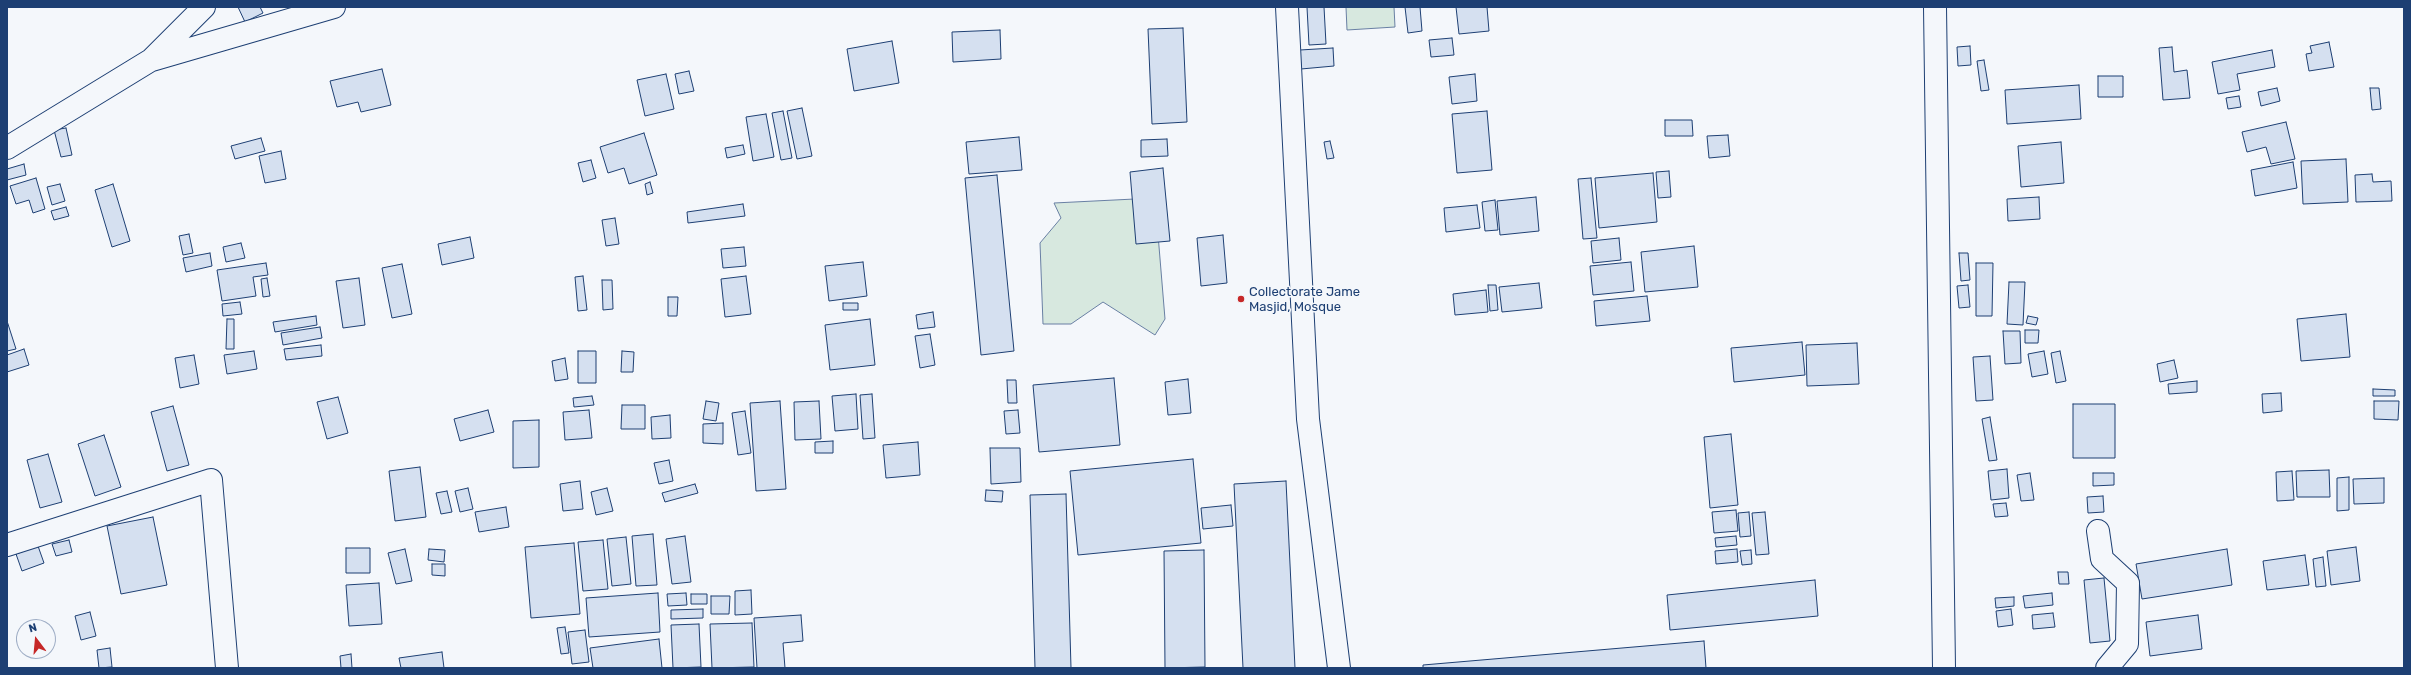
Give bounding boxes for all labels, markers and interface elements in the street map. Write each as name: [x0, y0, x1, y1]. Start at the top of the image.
place label: Collectorate Jame Masjid, Mosque: [1249, 284, 1360, 315]
marker: Collectorate Jame Masjid, Mosque: [1236, 294, 1246, 304]
north arrow: [16, 619, 56, 659]
text: N: [27, 621, 38, 635]

